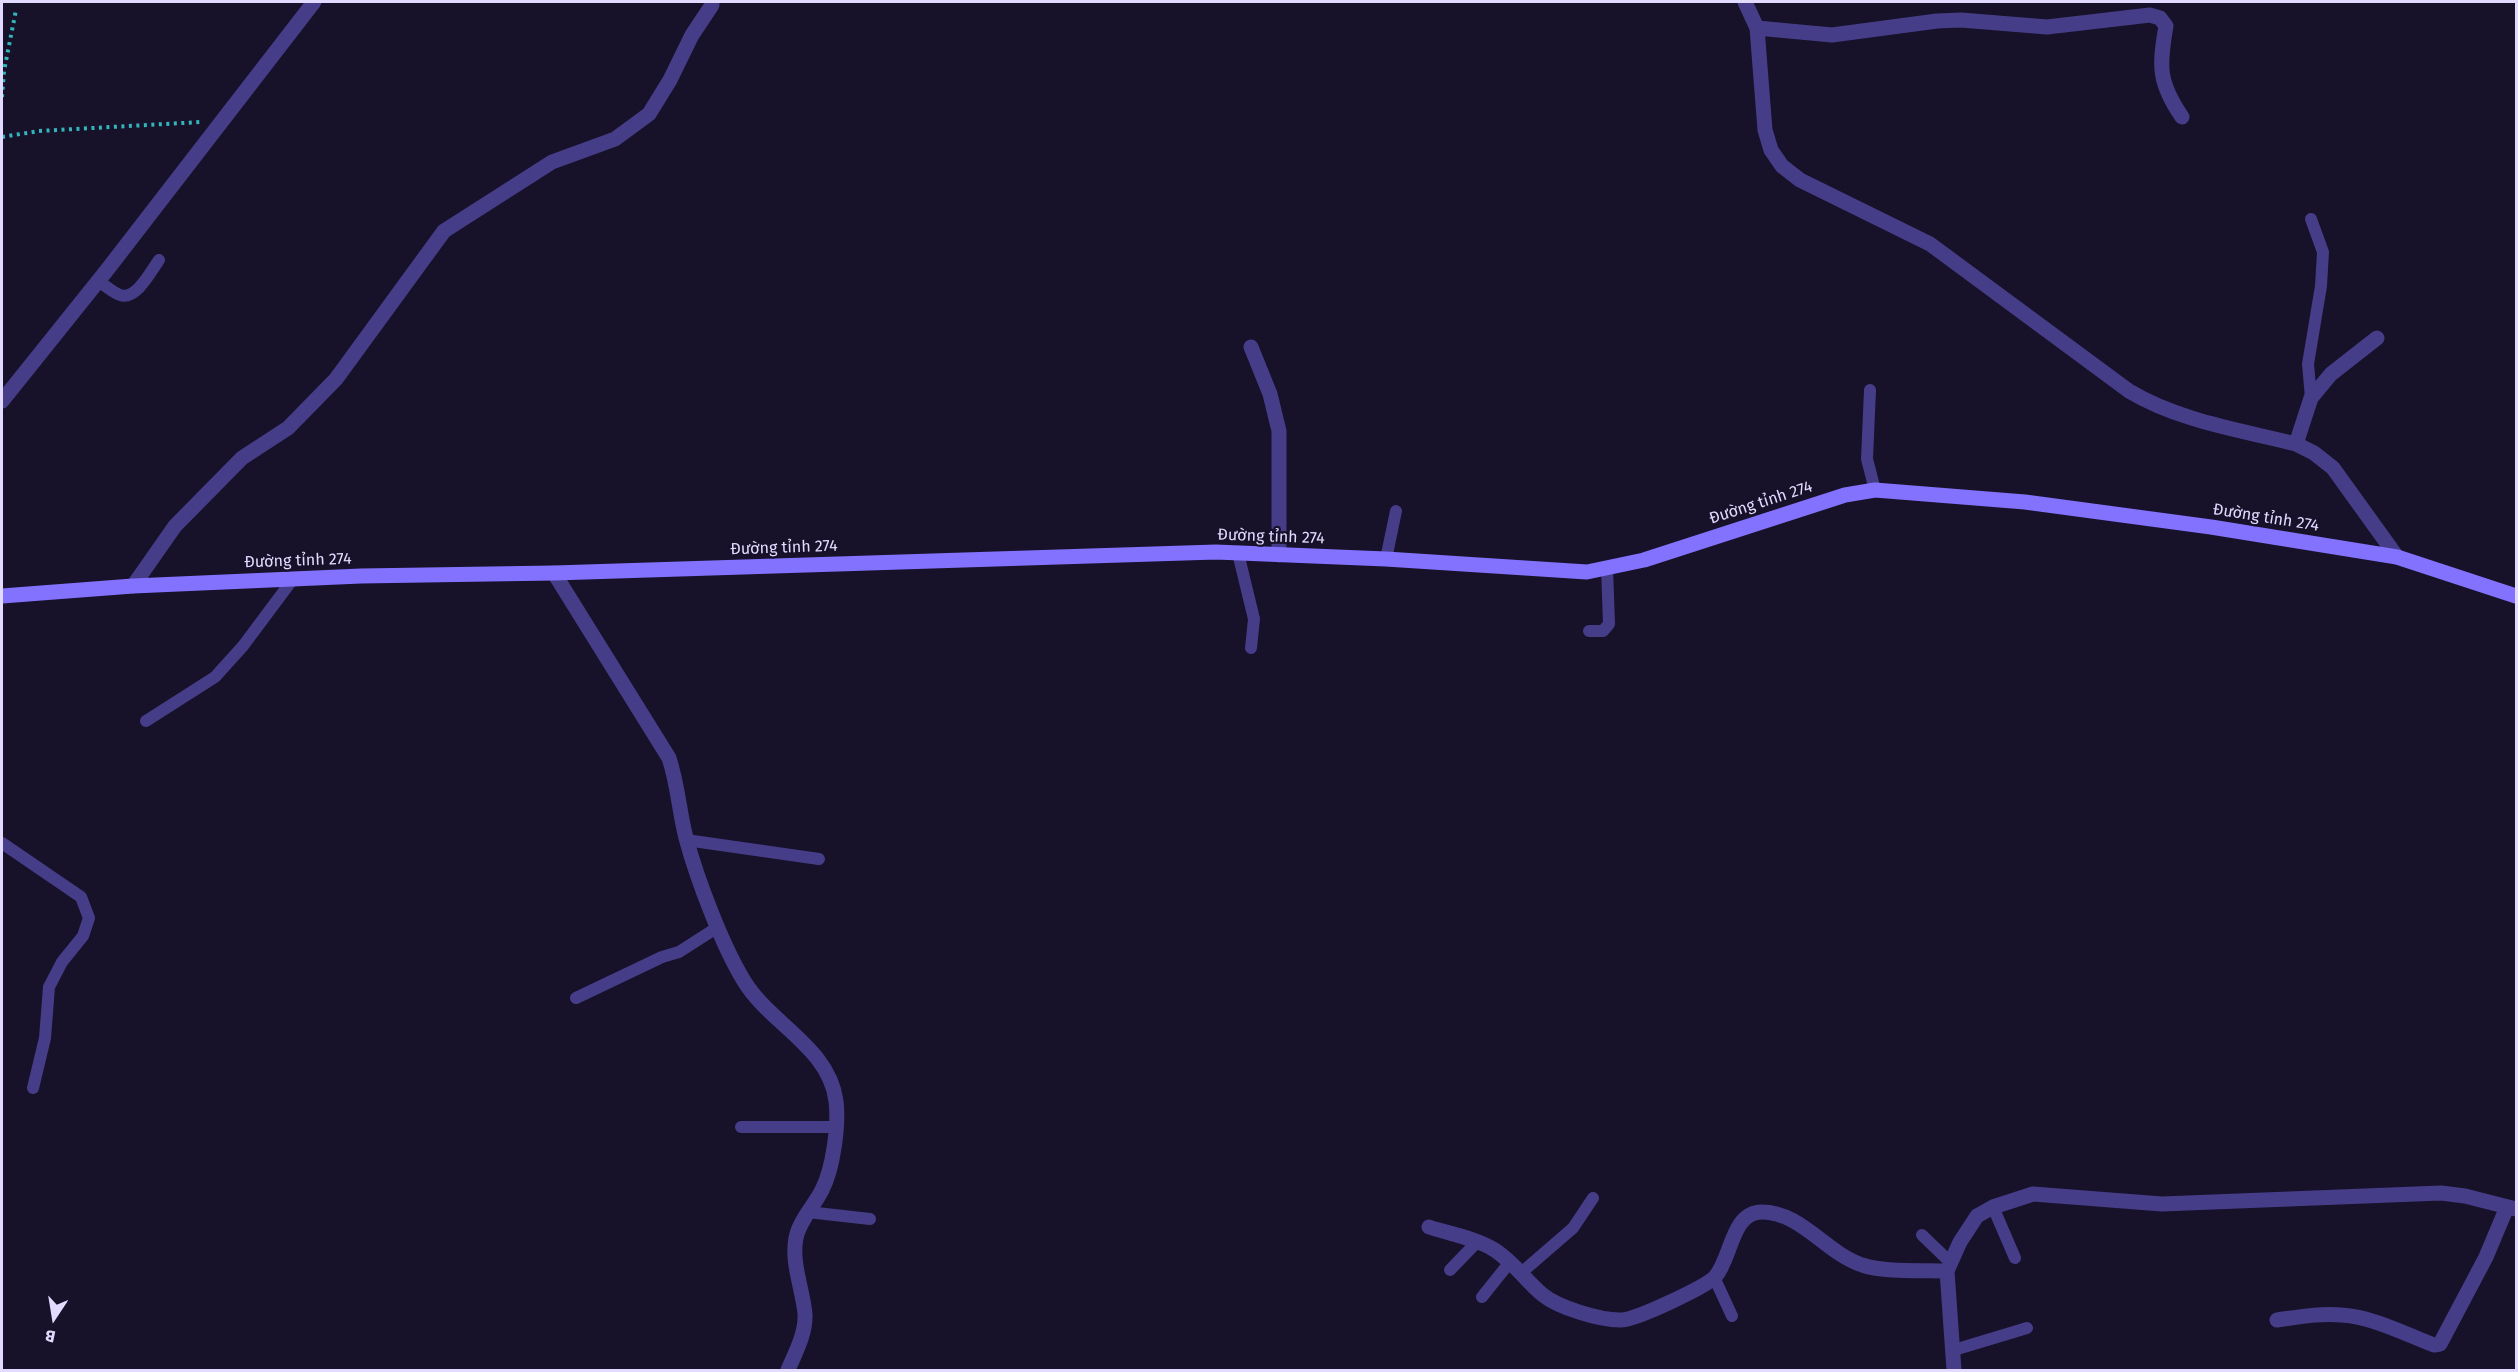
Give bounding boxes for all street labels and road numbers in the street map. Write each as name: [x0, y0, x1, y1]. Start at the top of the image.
street label: Đường tỉnh 274: [1707, 477, 1815, 529]
street label: Đường tỉnh 274: [2212, 500, 2320, 536]
street label: Đường tỉnh 274: [1217, 526, 1325, 548]
street label: Đường tỉnh 274: [730, 537, 838, 559]
street label: Đường tỉnh 274: [244, 550, 352, 572]

